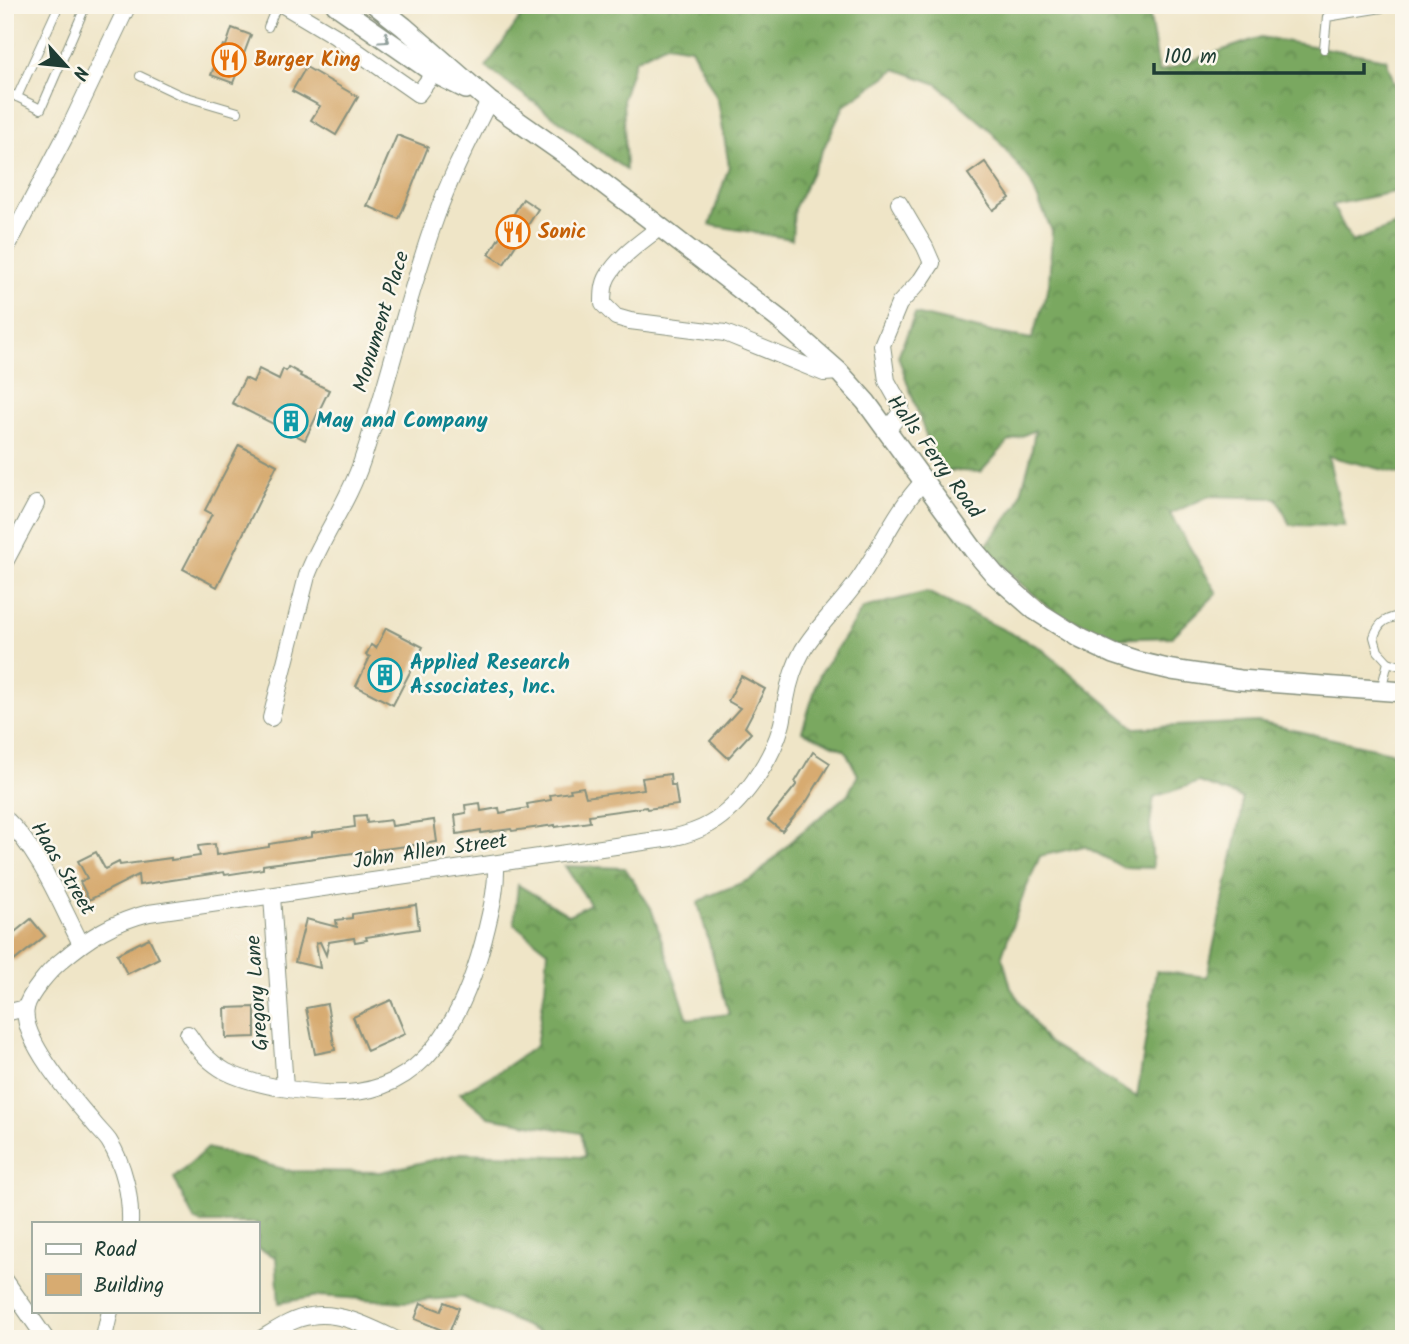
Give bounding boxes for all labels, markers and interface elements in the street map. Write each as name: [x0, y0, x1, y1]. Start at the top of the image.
one-way arrow: [377, 31, 390, 43]
north arrow: [32, 32, 102, 102]
scale bar: [1154, 32, 1364, 76]
restaurant icon: Burger King: [210, 41, 248, 79]
text: 100 m: [1164, 41, 1217, 74]
place label: Burger King: [254, 44, 361, 77]
text: N: [63, 61, 95, 85]
restaurant icon: Sonic: [494, 213, 532, 251]
place label: Sonic: [538, 216, 587, 249]
street label: Monument Place: [345, 247, 419, 397]
street label: Halls Ferry Road: [878, 388, 991, 526]
building icon: May and Company: [272, 402, 310, 440]
place label: May and Company: [316, 405, 488, 438]
place label: Applied Research Associates, Inc.: [410, 647, 570, 704]
building icon: Applied Research Associates, Inc.: [366, 656, 404, 694]
street label: Haas Street: [21, 816, 103, 923]
street label: John Allen Street: [351, 825, 510, 879]
street label: Gregory Lane: [237, 933, 279, 1052]
legend: [32, 1222, 259, 1312]
text: Road: [94, 1234, 137, 1267]
text: Building: [94, 1270, 164, 1303]

